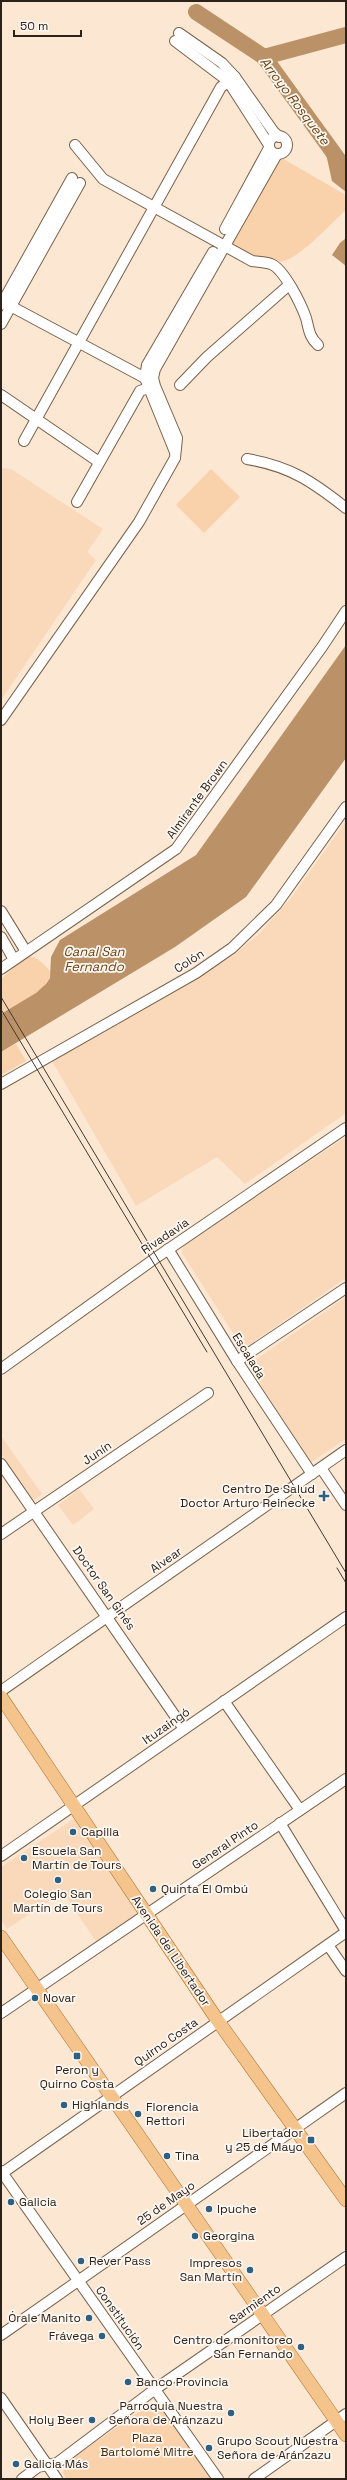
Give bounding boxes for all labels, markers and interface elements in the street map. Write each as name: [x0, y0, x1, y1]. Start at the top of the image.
scale bar: [14, 12, 81, 38]
text: 50 m: [20, 18, 48, 34]
water label: Arroyo Rosquete: [256, 54, 334, 149]
street label: Almirante Brown: [163, 756, 231, 842]
water label: Canal San Fernando: [63, 943, 126, 975]
street label: Colón: [171, 945, 207, 977]
street label: Rivadavia: [138, 1214, 192, 1258]
street label: Escalada: [229, 1330, 269, 1382]
street label: Junín: [79, 1437, 115, 1469]
place label: Centro De Salud Doctor Arturo Reinecke: [180, 1481, 315, 1511]
marker: Centro De Salud Doctor Arturo Reinecke: [318, 1490, 330, 1502]
street label: Doctor San Ginés: [69, 1543, 139, 1633]
street label: Alvear: [147, 1543, 185, 1577]
street label: Ituzaingó: [139, 1704, 193, 1748]
street label: General Pinto: [189, 1817, 261, 1873]
place label: Capilla: [81, 1824, 119, 1840]
marker: Capilla: [68, 1827, 78, 1837]
place label: Escuela San Martín de Tours: [32, 1843, 122, 1873]
marker: Escuela San Martín de Tours: [19, 1853, 29, 1863]
marker: Colegio San Martín de Tours: [53, 1875, 63, 1885]
place label: Quinta El Ombú: [161, 1881, 248, 1897]
marker: Quinta El Ombú: [148, 1884, 158, 1894]
place label: Colegio San Martín de Tours: [13, 1886, 103, 1916]
street label: Avenida del Libertador: [128, 1893, 214, 2010]
place label: Novar: [43, 1990, 76, 2006]
marker: Novar: [30, 1993, 40, 2003]
street label: Quirno Costa: [131, 2014, 201, 2070]
marker: Peron y Quirno Costa: [72, 2051, 82, 2061]
place label: Peron y Quirno Costa: [40, 2062, 114, 2092]
place label: Highlands: [72, 2097, 129, 2113]
place label: Florencia Rettori: [146, 2099, 199, 2129]
marker: Highlands: [59, 2100, 69, 2110]
marker: Florencia Rettori: [133, 2109, 143, 2119]
place label: Libertador y 25 de Mayo: [225, 2125, 303, 2155]
marker: Libertador y 25 de Mayo: [306, 2135, 316, 2145]
place label: Tina: [175, 2148, 199, 2164]
marker: Tina: [162, 2151, 172, 2161]
street label: 25 de Mayo: [134, 2177, 198, 2229]
place label: Galicia: [19, 2194, 57, 2210]
marker: Galicia: [6, 2197, 16, 2207]
place label: Ipuche: [217, 2201, 257, 2217]
marker: Ipuche: [204, 2204, 214, 2214]
place label: Georgina: [203, 2228, 255, 2244]
marker: Georgina: [190, 2231, 200, 2241]
place label: Rever Pass: [89, 2253, 151, 2269]
place label: Impresos San Martín: [180, 2255, 242, 2285]
marker: Rever Pass: [76, 2256, 86, 2266]
marker: Impresos San Martín: [245, 2265, 255, 2275]
street label: Sarmiento: [226, 2281, 284, 2327]
street label: Constitución: [92, 2283, 148, 2353]
place label: Órale Manito: [8, 2310, 81, 2326]
marker: Órale Manito: [84, 2313, 94, 2323]
place label: Frávega: [49, 2328, 94, 2344]
marker: Frávega: [97, 2331, 107, 2341]
place label: Centro de monitoreo San Fernando: [173, 2332, 293, 2362]
marker: Centro de monitoreo San Fernando: [296, 2342, 306, 2352]
place label: Banco Provincia: [136, 2374, 228, 2390]
marker: Banco Provincia: [123, 2377, 133, 2387]
place label: Parroquia Nuestra Señora de Aránzazu: [109, 2398, 223, 2428]
marker: Parroquia Nuestra Señora de Aránzazu: [226, 2408, 236, 2418]
place label: Holy Beer: [29, 2412, 84, 2428]
marker: Holy Beer: [87, 2415, 97, 2425]
park label: Plaza Bartolomé Mitre: [100, 2430, 194, 2460]
place label: Grupo Scout Nuestra Señora de Aránzazu: [217, 2433, 338, 2463]
marker: Grupo Scout Nuestra Señora de Aránzazu: [204, 2443, 214, 2453]
place label: Galicia Más: [24, 2456, 88, 2472]
marker: Galicia Más: [11, 2459, 21, 2469]

